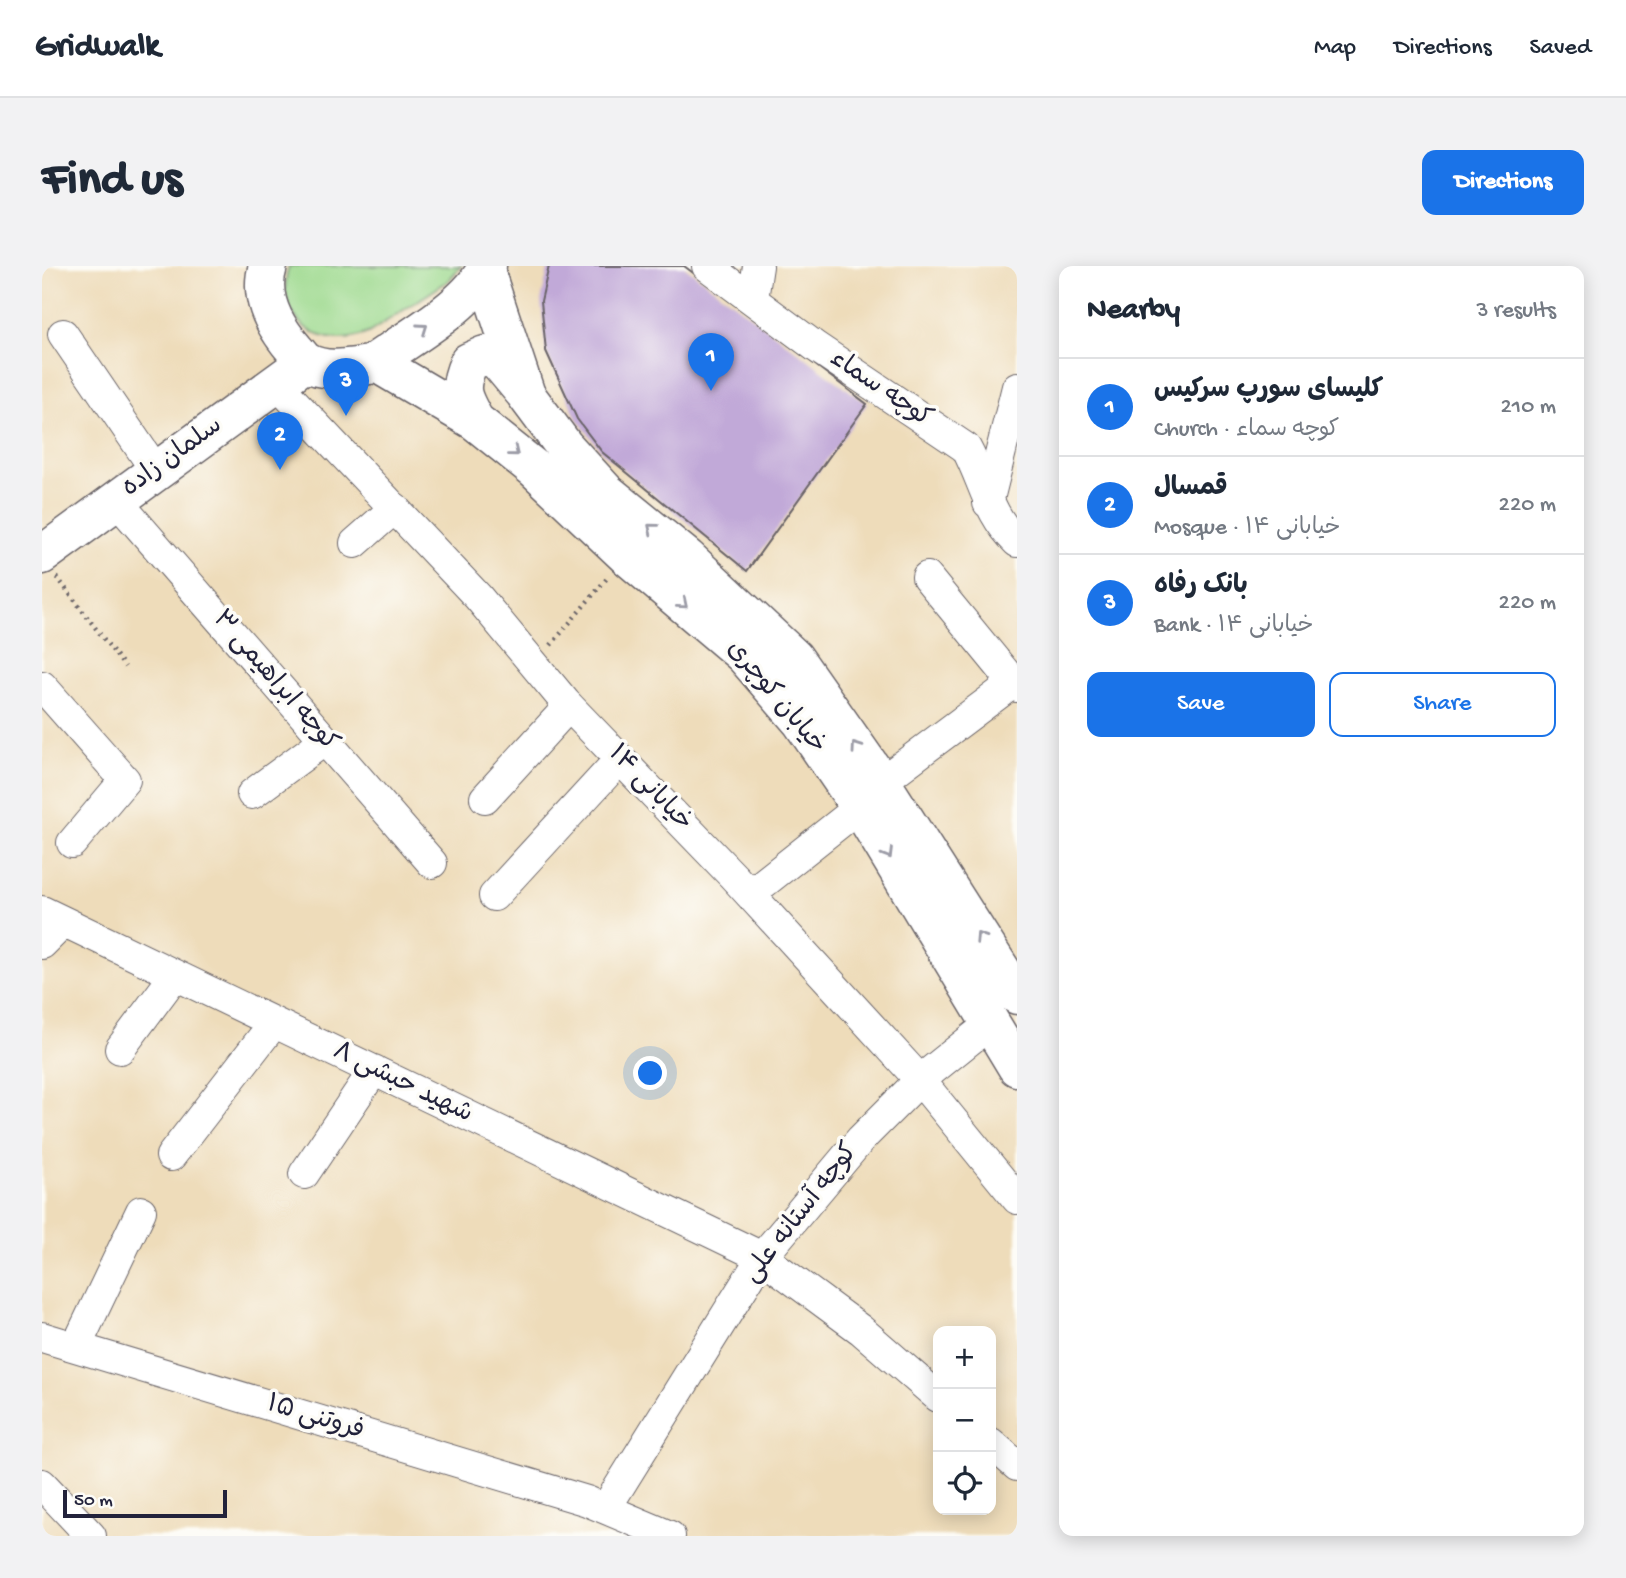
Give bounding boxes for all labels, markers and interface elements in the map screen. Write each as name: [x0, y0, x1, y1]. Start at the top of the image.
text: Gridwalk: [35, 29, 160, 67]
text: Map: [1314, 34, 1356, 63]
text: Directions: [1394, 34, 1492, 63]
text: Saved: [1530, 34, 1591, 63]
button: Directions: [1422, 150, 1584, 215]
text: Find us: [42, 153, 182, 211]
text: Nearby: [1087, 294, 1180, 329]
text: 3 results: [1476, 298, 1556, 325]
one-way arrow: [415, 324, 428, 336]
pin: 1: [688, 333, 734, 391]
street label: کوچه سماء: [823, 345, 937, 435]
pin: 3: [323, 358, 369, 416]
text: کلیسای سورپ سرکیس: [1154, 376, 1383, 407]
text: 1: [1105, 394, 1115, 421]
text: 210 m: [1501, 394, 1556, 421]
street label: سلمان زاده: [117, 411, 229, 505]
pin: 2: [257, 412, 303, 470]
text: Church · کوچه سماء: [1154, 417, 1339, 444]
one-way arrow: [505, 444, 518, 456]
text: قمسال: [1154, 474, 1228, 505]
text: 2: [1104, 492, 1116, 519]
text: 220 m: [1499, 492, 1556, 519]
text: Mosque · خیابانی ۱۴: [1154, 515, 1341, 542]
one-way arrow: [647, 524, 659, 537]
text: بانک رفاه: [1154, 572, 1248, 603]
text: 3: [1104, 590, 1116, 617]
text: 220 m: [1499, 590, 1556, 617]
one-way arrow: [675, 596, 688, 608]
street label: کوچه ابراهیمی ۳: [204, 605, 344, 759]
text: Bank · خیابانی ۱۴: [1154, 613, 1314, 640]
street label: خیابان کوچری: [718, 635, 832, 761]
button: Save: [1087, 672, 1315, 737]
button: Share: [1329, 672, 1556, 737]
street label: خیابانی ۱۴: [600, 739, 698, 839]
one-way arrow: [852, 742, 864, 755]
one-way arrow: [880, 846, 893, 859]
one-way arrow: [976, 932, 989, 945]
street label: شهید حبشی ۸: [327, 1037, 477, 1131]
your location: [633, 1056, 667, 1090]
street label: کوچه آستانه علی: [736, 1137, 866, 1290]
map controls: [933, 1326, 996, 1515]
button: +: [933, 1326, 996, 1389]
button: −: [933, 1389, 996, 1452]
street label: فروتنی ۱۵: [263, 1390, 367, 1448]
button: locate: [933, 1452, 996, 1515]
scale bar: [63, 1487, 228, 1519]
text: 50 m: [74, 1490, 113, 1513]

